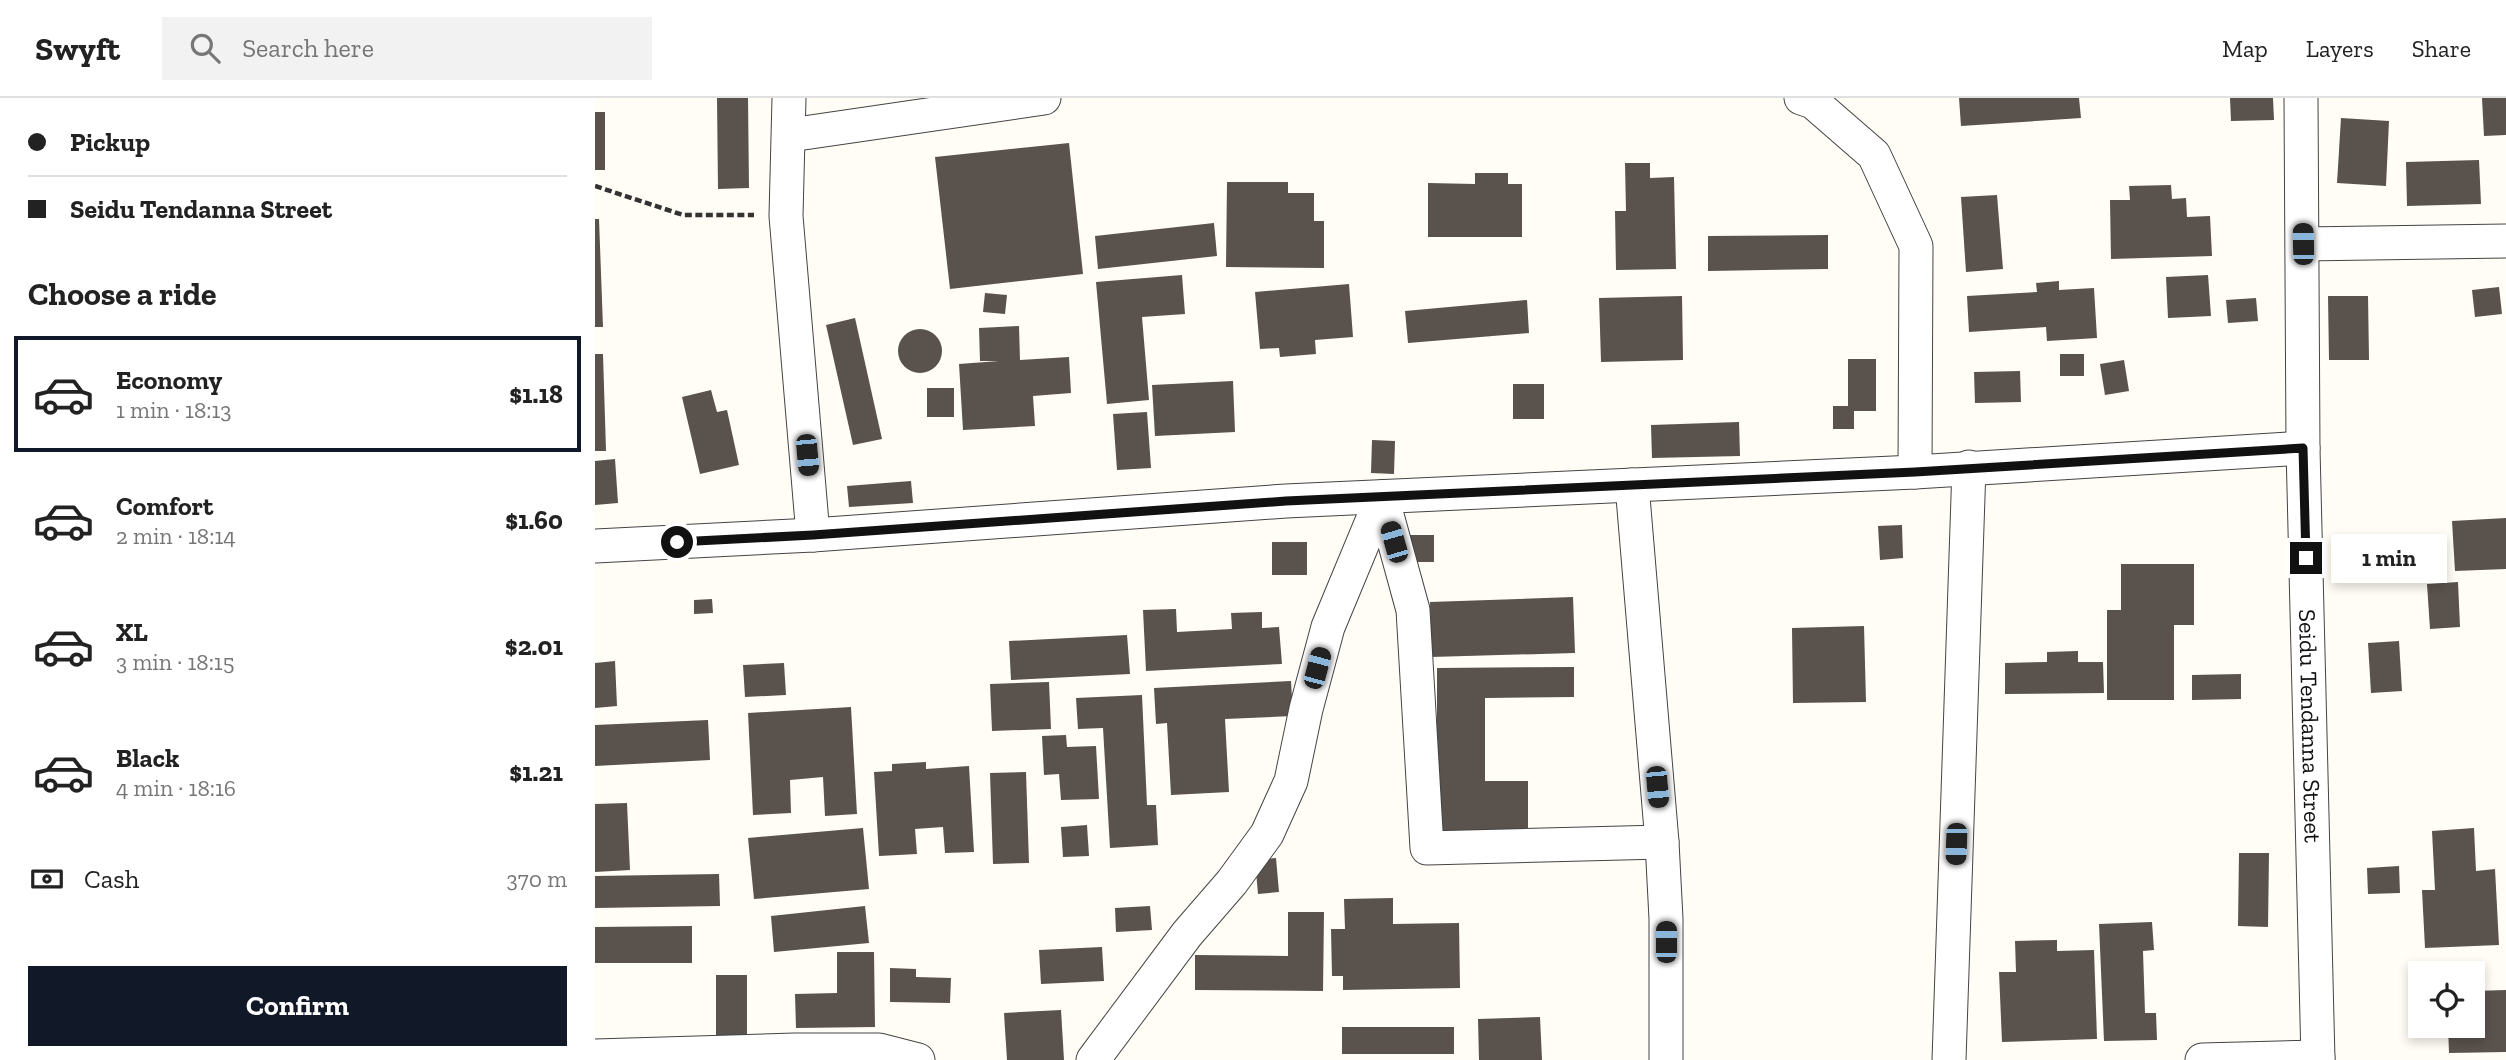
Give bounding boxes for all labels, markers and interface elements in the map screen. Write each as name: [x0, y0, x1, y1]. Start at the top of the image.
search box: [162, 17, 652, 80]
text: Swyft: [35, 29, 120, 68]
icon: search: [186, 29, 224, 67]
text: Search here: [242, 32, 374, 64]
text: Map: [2222, 34, 2268, 63]
text: Layers: [2306, 34, 2374, 63]
text: Share: [2412, 34, 2471, 63]
text: Pickup: [70, 126, 150, 158]
text: Seidu Tendanna Street: [70, 193, 332, 225]
car: [2293, 223, 2314, 265]
text: Choose a ride: [28, 275, 216, 313]
icon: car: [32, 363, 95, 426]
text: Economy: [116, 364, 222, 396]
text: $1.18: [509, 378, 563, 410]
text: 1 min · 18:13: [116, 396, 232, 424]
car: [795, 433, 820, 477]
icon: car: [32, 489, 95, 552]
text: Comfort: [116, 490, 213, 522]
text: $1.60: [505, 504, 563, 536]
car: [1379, 519, 1410, 565]
text: 2 min · 18:14: [116, 522, 236, 550]
route start: [661, 526, 693, 558]
callout: 1 min: [2331, 533, 2446, 582]
route end: [2290, 542, 2322, 574]
text: 1 min: [2362, 544, 2416, 572]
street label: Seidu Tendanna Street: [2293, 609, 2328, 843]
icon: car: [32, 615, 95, 678]
text: XL: [116, 616, 148, 648]
text: $2.01: [505, 630, 563, 662]
car: [1302, 645, 1333, 691]
text: 3 min · 18:15: [116, 648, 234, 676]
icon: car: [32, 741, 95, 804]
text: Black: [116, 742, 179, 774]
text: $1.21: [509, 756, 563, 788]
car: [1645, 765, 1670, 809]
text: 4 min · 18:16: [116, 774, 236, 802]
car: [1945, 823, 1968, 865]
icon: cash: [28, 860, 66, 898]
text: Cash: [84, 863, 139, 895]
text: 370 m: [507, 865, 567, 893]
car: [1656, 921, 1677, 963]
map controls: [2408, 961, 2485, 1038]
button: locate: [2408, 961, 2485, 1038]
button: Confirm: [28, 966, 567, 1046]

